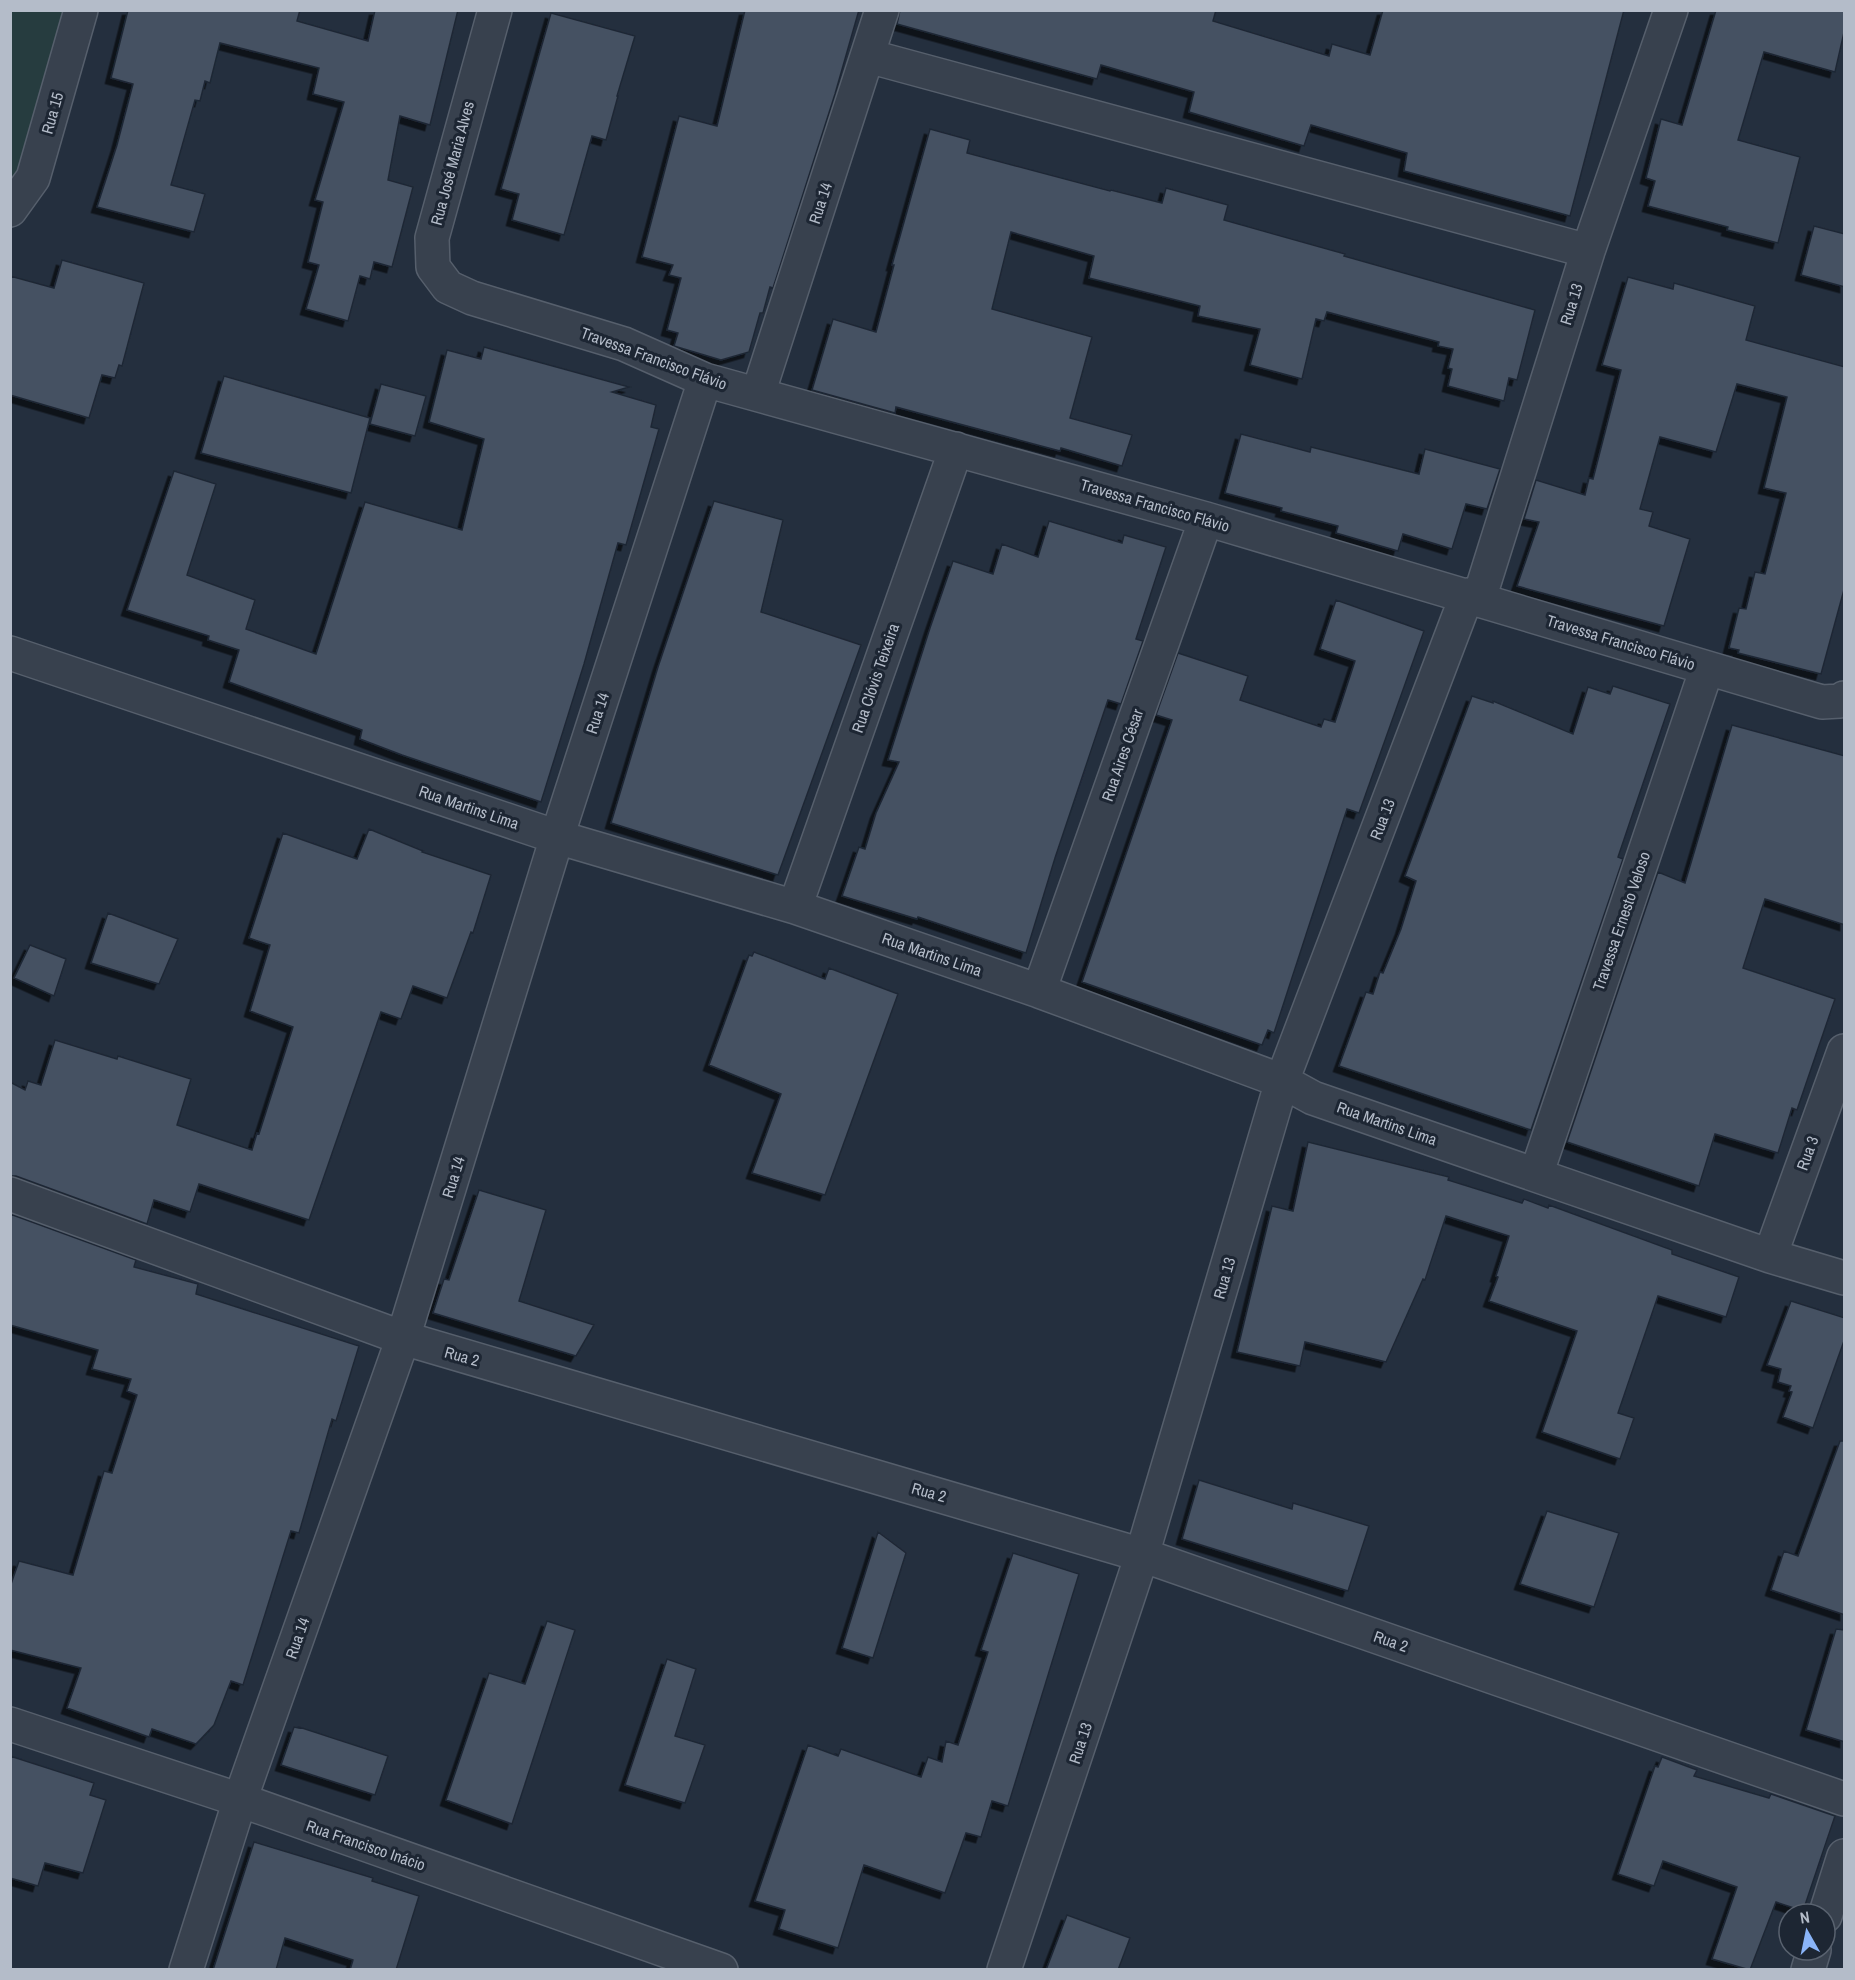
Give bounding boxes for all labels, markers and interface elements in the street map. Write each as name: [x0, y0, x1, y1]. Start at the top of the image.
street label: Rua 15: [36, 90, 68, 136]
street label: Rua José Maria Alves: [425, 99, 479, 227]
street label: Rua 14: [803, 179, 837, 227]
street label: Rua 13: [1554, 281, 1588, 327]
street label: Travessa Francisco Flávio: [578, 321, 730, 395]
street label: Travessa Francisco Flávio: [1078, 473, 1232, 537]
street label: Travessa Francisco Flávio: [1544, 609, 1698, 675]
street label: Rua Clóvis Teixeira: [846, 620, 904, 736]
street label: Rua 14: [580, 689, 614, 737]
street label: Rua Aires César: [1096, 705, 1148, 804]
street label: Rua Martins Lima: [416, 780, 523, 835]
street label: Rua 13: [1364, 795, 1400, 843]
street label: Travessa Ernesto Veloso: [1587, 849, 1655, 993]
street label: Rua Martins Lima: [879, 927, 986, 982]
street label: Rua Martins Lima: [1334, 1096, 1441, 1151]
street label: Rua 3: [1791, 1133, 1823, 1173]
street label: Rua 14: [436, 1154, 470, 1200]
street label: Rua 13: [1208, 1255, 1240, 1301]
street label: Rua 2: [442, 1341, 482, 1371]
street label: Rua 2: [909, 1477, 949, 1507]
street label: Rua 14: [280, 1614, 314, 1662]
street label: Rua 2: [1371, 1625, 1411, 1657]
street label: Rua 13: [1063, 1719, 1097, 1767]
street label: Rua Francisco Inácio: [303, 1814, 429, 1876]
north arrow: [1777, 1902, 1837, 1962]
text: N: [1798, 1906, 1811, 1929]

